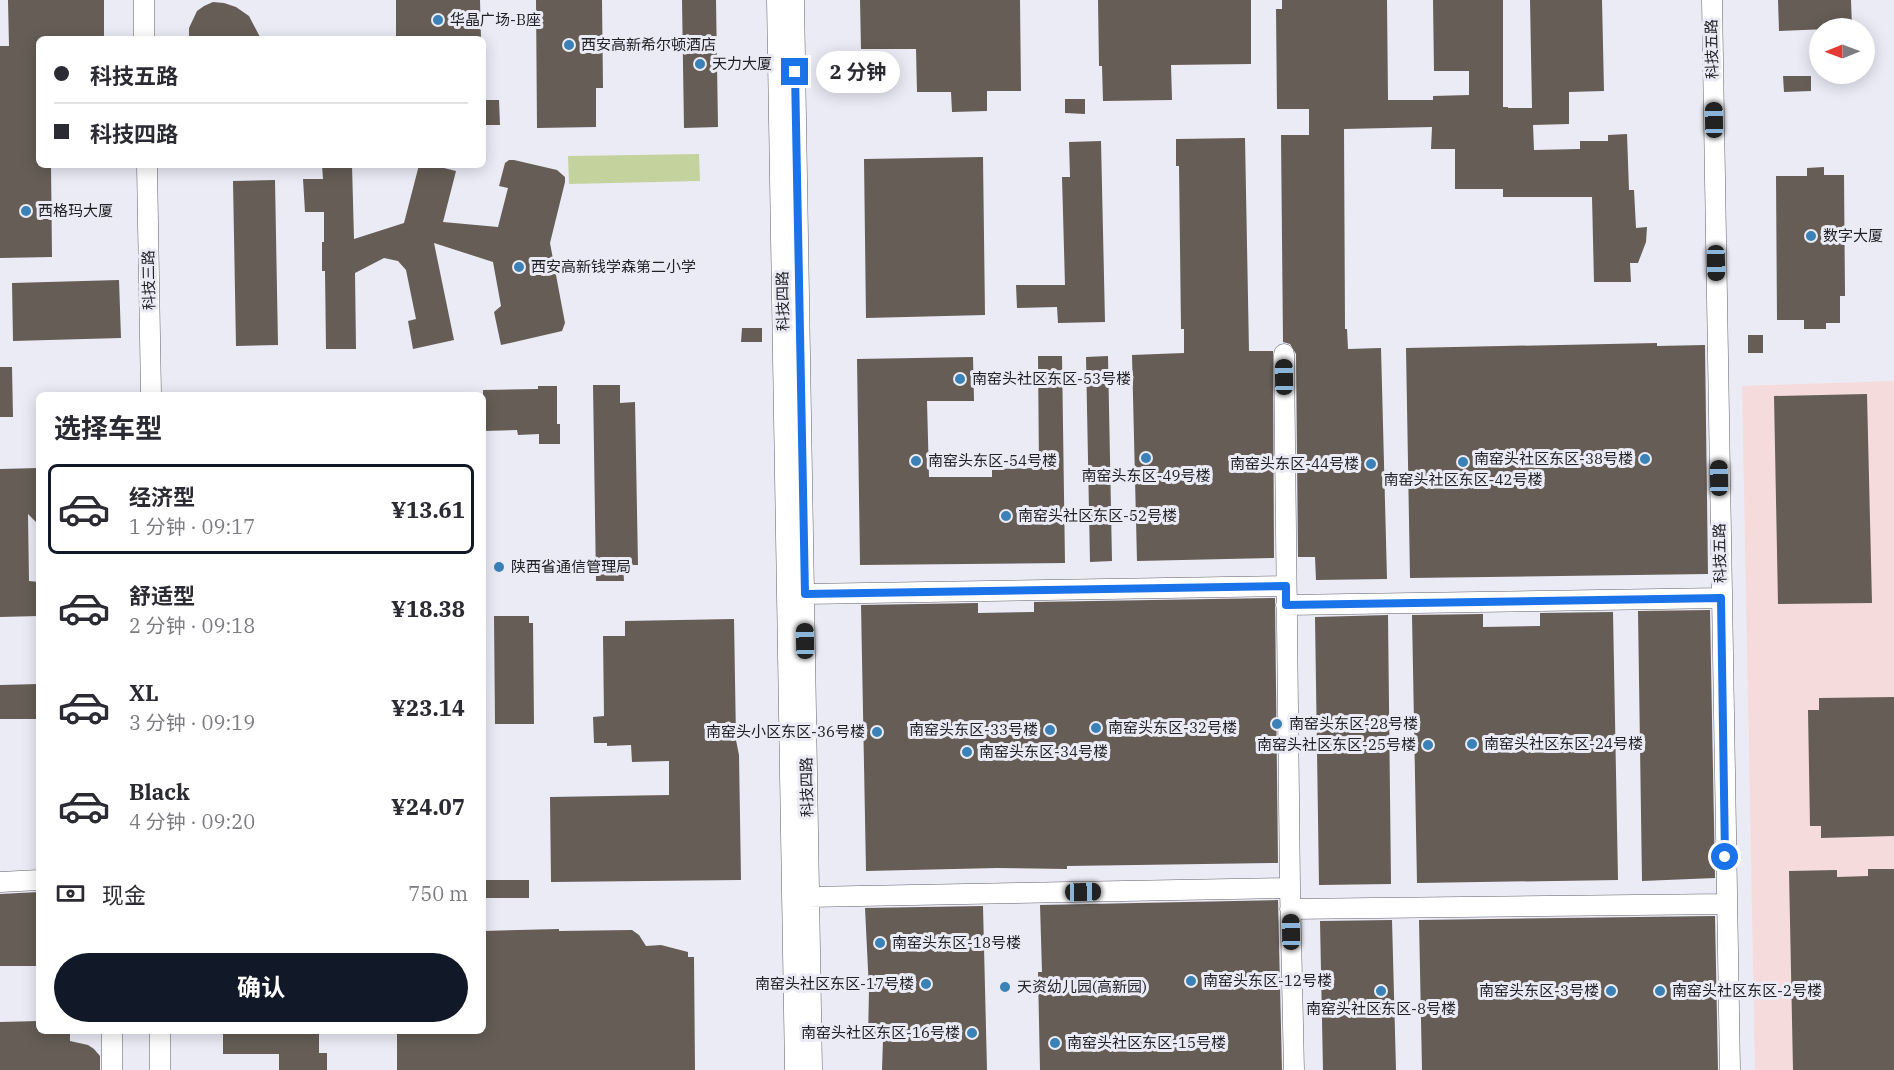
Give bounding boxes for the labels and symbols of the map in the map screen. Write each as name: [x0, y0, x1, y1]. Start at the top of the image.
place label: 华晶广场-B座: [450, 10, 541, 29]
marker: 华晶广场-B座: [431, 13, 445, 27]
north arrow: [1809, 18, 1875, 84]
street label: 科技五路: [1701, 19, 1722, 79]
place label: 西安高新希尔顿酒店: [581, 35, 716, 54]
marker: 西安高新希尔顿酒店: [562, 38, 576, 52]
callout: 2 分钟: [816, 51, 900, 93]
place label: 天力大厦: [712, 54, 772, 73]
marker: 天力大厦: [693, 57, 707, 71]
route end: [781, 58, 808, 85]
car: [1705, 102, 1723, 138]
place label: 西格玛大厦: [38, 201, 113, 220]
marker: 西格玛大厦: [19, 204, 33, 218]
place label: 数字大厦: [1823, 226, 1883, 245]
marker: 数字大厦: [1804, 229, 1818, 243]
car: [1707, 245, 1725, 281]
street label: 科技三路: [138, 250, 159, 310]
place label: 西安高新钱学森第二小学: [531, 257, 696, 276]
marker: 西安高新钱学森第二小学: [512, 260, 526, 274]
street label: 科技四路: [772, 271, 793, 331]
car: [1275, 359, 1293, 395]
place label: 南窑头社区东区-53号楼: [972, 369, 1131, 388]
marker: 南窑头社区东区-53号楼: [953, 372, 967, 386]
place label: 南窑头社区东区-38号楼: [1474, 449, 1633, 468]
place label: 南窑头东区-54号楼: [928, 451, 1057, 470]
marker: 南窑头东区-49号楼: [1139, 451, 1153, 465]
marker: 南窑头社区东区-38号楼: [1638, 452, 1652, 466]
marker: 南窑头东区-54号楼: [909, 454, 923, 468]
place label: 南窑头东区-44号楼: [1230, 454, 1359, 473]
marker: 南窑头社区东区-42号楼: [1456, 455, 1470, 469]
marker: 南窑头东区-44号楼: [1364, 457, 1378, 471]
car: [1710, 460, 1728, 496]
place label: 南窑头东区-49号楼: [1082, 466, 1210, 485]
place label: 南窑头社区东区-42号楼: [1384, 470, 1542, 489]
place label: 南窑头社区东区-52号楼: [1018, 506, 1177, 525]
marker: 南窑头社区东区-52号楼: [999, 509, 1013, 523]
street label: 科技五路: [1709, 523, 1730, 583]
place label: 陕西省通信管理局: [511, 557, 631, 576]
marker: 陕西省通信管理局: [492, 560, 506, 574]
car: [796, 623, 814, 659]
place label: 南窑头东区-28号楼: [1289, 714, 1418, 733]
marker: 南窑头东区-28号楼: [1270, 717, 1284, 731]
place label: 南窑头东区-32号楼: [1108, 718, 1237, 737]
place label: 南窑头东区-33号楼: [909, 720, 1038, 739]
marker: 南窑头东区-32号楼: [1089, 721, 1103, 735]
place label: 南窑头小区东区-36号楼: [706, 722, 865, 741]
marker: 南窑头东区-33号楼: [1043, 723, 1057, 737]
marker: 南窑头小区东区-36号楼: [870, 725, 884, 739]
place label: 南窑头社区东区-24号楼: [1484, 734, 1643, 753]
place label: 南窑头社区东区-25号楼: [1257, 735, 1416, 754]
marker: 南窑头社区东区-24号楼: [1465, 737, 1479, 751]
marker: 南窑头社区东区-25号楼: [1421, 738, 1435, 752]
place label: 南窑头东区-34号楼: [979, 742, 1108, 761]
marker: 南窑头东区-34号楼: [960, 745, 974, 759]
street label: 科技四路: [796, 757, 817, 817]
route start: [1711, 843, 1738, 870]
car: [1065, 883, 1101, 901]
car: [1282, 914, 1300, 950]
place label: 南窑头东区-18号楼: [892, 933, 1021, 952]
marker: 南窑头东区-18号楼: [873, 936, 887, 950]
place label: 南窑头东区-12号楼: [1203, 971, 1332, 990]
place label: 南窑头社区东区-17号楼: [755, 974, 914, 993]
marker: 南窑头东区-12号楼: [1184, 974, 1198, 988]
marker: 南窑头社区东区-17号楼: [919, 977, 933, 991]
place label: 天资幼儿园(高新园): [1017, 977, 1147, 996]
marker: 天资幼儿园(高新园): [998, 980, 1012, 994]
place label: 南窑头东区-3号楼: [1479, 981, 1599, 1000]
place label: 南窑头社区东区-2号楼: [1672, 981, 1822, 1000]
marker: 南窑头社区东区-8号楼: [1374, 984, 1388, 998]
marker: 南窑头东区-3号楼: [1604, 984, 1618, 998]
marker: 南窑头社区东区-2号楼: [1653, 984, 1667, 998]
place label: 南窑头社区东区-8号楼: [1306, 999, 1456, 1018]
place label: 南窑头社区东区-16号楼: [801, 1023, 960, 1042]
marker: 南窑头社区东区-16号楼: [965, 1026, 979, 1040]
place label: 南窑头社区东区-15号楼: [1067, 1033, 1226, 1052]
marker: 南窑头社区东区-15号楼: [1048, 1036, 1062, 1050]

